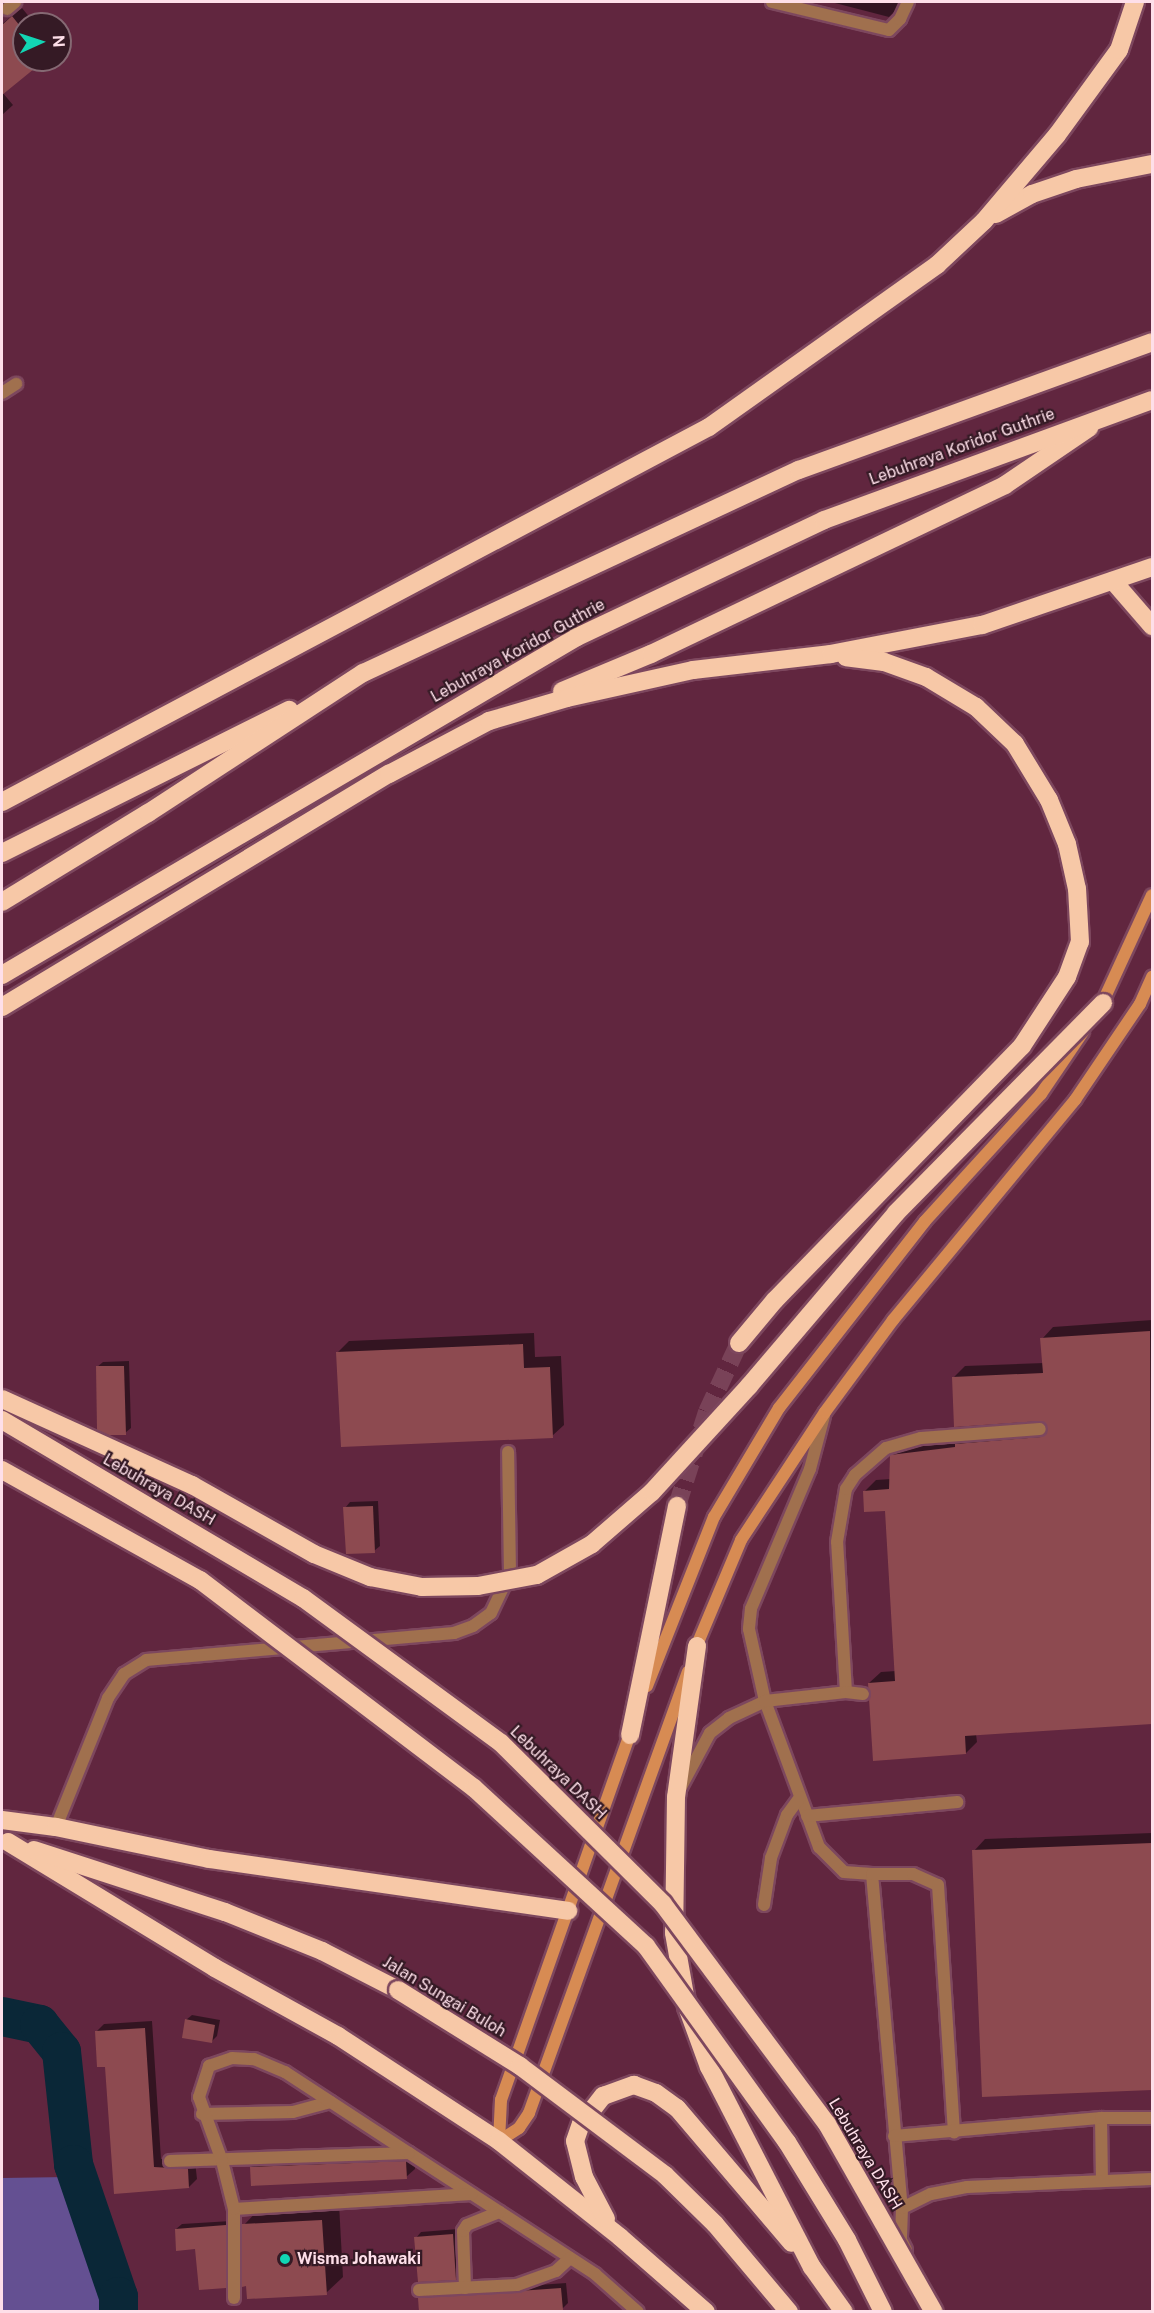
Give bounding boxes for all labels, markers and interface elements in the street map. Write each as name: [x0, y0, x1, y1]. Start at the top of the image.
north arrow: [12, 12, 72, 72]
text: N: [49, 34, 68, 48]
street label: Lebuhraya Koridor Guthrie: [867, 404, 1057, 490]
street label: Lebuhraya Koridor Guthrie: [428, 595, 608, 707]
street label: Lebuhraya DASH: [99, 1450, 219, 1530]
street label: Lebuhraya DASH: [506, 1722, 610, 1824]
street label: Jalan Sungai Buloh: [379, 1953, 509, 2041]
street label: Lebuhraya DASH: [824, 2095, 906, 2213]
place label: Wisma Johawaki: [297, 2249, 421, 2269]
marker: Wisma Johawaki: [278, 2252, 292, 2266]

